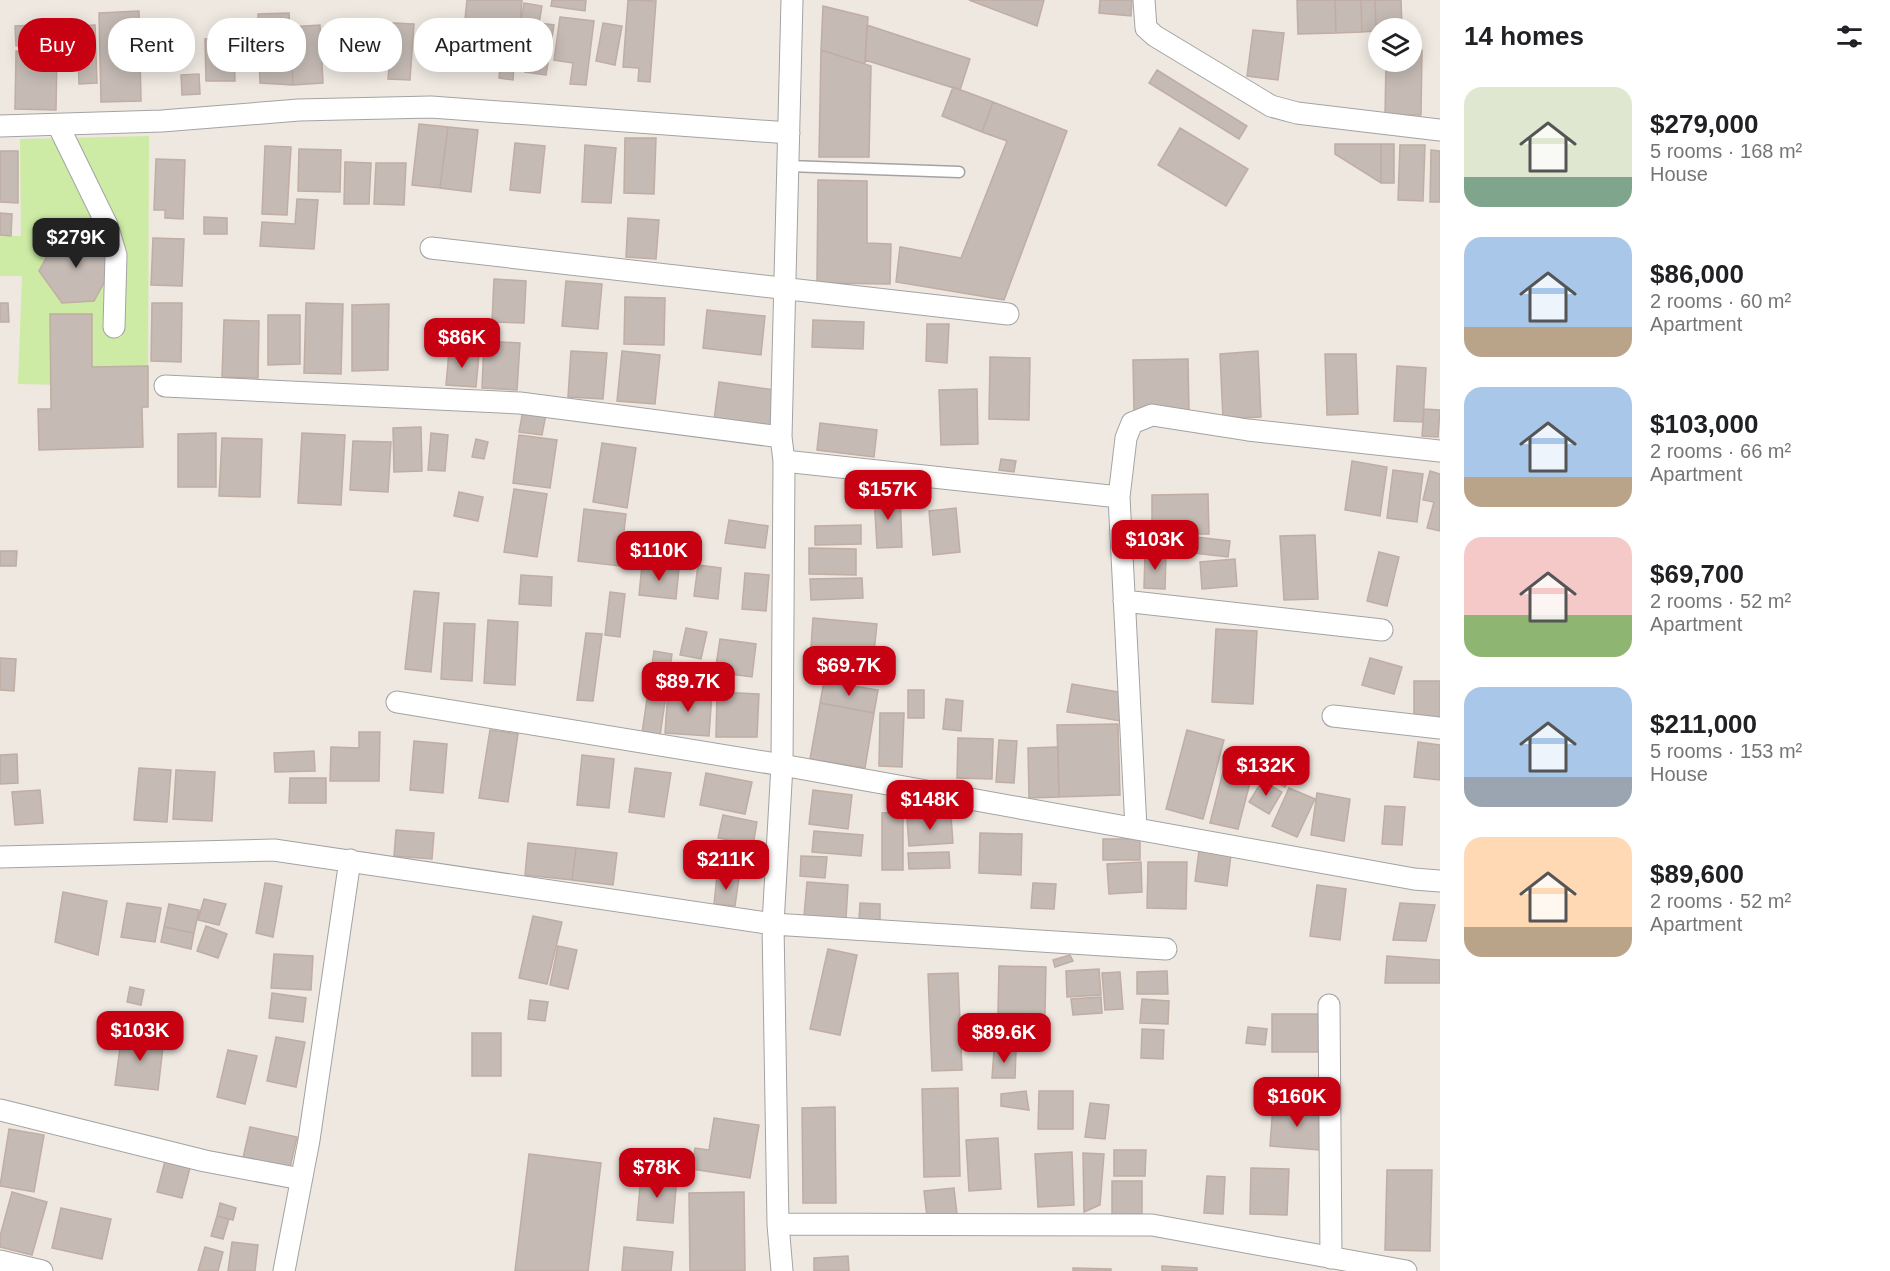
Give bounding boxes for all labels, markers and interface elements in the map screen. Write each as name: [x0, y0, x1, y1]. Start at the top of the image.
chip: Buy: [18, 18, 96, 72]
chip: Rent: [108, 18, 195, 72]
chip: Filters: [207, 18, 306, 72]
chip: New: [318, 18, 402, 72]
chip: Apartment: [414, 18, 553, 72]
map controls: [1368, 18, 1422, 72]
button: layers: [1368, 18, 1422, 72]
icon: filters: [1833, 20, 1866, 53]
text: 14 homes: [1464, 21, 1584, 51]
text: $279,000: [1650, 109, 1758, 139]
icon: home: [1512, 111, 1584, 183]
text: 5 rooms · 168 m²: [1650, 140, 1802, 162]
text: House: [1650, 163, 1708, 185]
pin: $279K: [34, 218, 118, 269]
text: $279K: [47, 226, 105, 248]
text: $86,000: [1650, 259, 1744, 289]
icon: home: [1512, 261, 1584, 333]
text: 2 rooms · 60 m²: [1650, 290, 1791, 312]
text: Apartment: [1650, 313, 1742, 335]
pin: $86K: [426, 318, 498, 369]
text: $86K: [438, 326, 486, 348]
text: $103,000: [1650, 409, 1758, 439]
icon: home: [1512, 411, 1584, 483]
text: 2 rooms · 66 m²: [1650, 440, 1791, 462]
text: Apartment: [1650, 463, 1742, 485]
pin: $157K: [846, 470, 930, 521]
text: $157K: [859, 478, 917, 500]
pin: $103K: [1113, 520, 1197, 571]
text: $103K: [1126, 528, 1184, 550]
pin: $110K: [617, 531, 701, 582]
text: $110K: [630, 539, 688, 561]
text: $69,700: [1650, 559, 1744, 589]
icon: home: [1512, 561, 1584, 633]
text: 2 rooms · 52 m²: [1650, 590, 1791, 612]
text: Apartment: [1650, 613, 1742, 635]
pin: $69.7K: [800, 646, 898, 697]
text: $69.7K: [817, 654, 881, 676]
pin: $89.7K: [639, 662, 737, 713]
text: $89.7K: [656, 670, 720, 692]
text: $211,000: [1650, 709, 1757, 739]
icon: home: [1512, 711, 1584, 783]
text: 5 rooms · 153 m²: [1650, 740, 1802, 762]
pin: $132K: [1224, 746, 1308, 797]
text: $132K: [1237, 754, 1295, 776]
text: House: [1650, 763, 1708, 785]
pin: $148K: [888, 780, 972, 831]
text: $148K: [901, 788, 959, 810]
pin: $211K: [684, 840, 768, 891]
text: $211K: [697, 848, 755, 870]
text: $89,600: [1650, 859, 1744, 889]
icon: home: [1512, 861, 1584, 933]
text: 2 rooms · 52 m²: [1650, 890, 1791, 912]
text: Apartment: [1650, 913, 1742, 935]
pin: $103K: [98, 1011, 182, 1062]
pin: $89.6K: [955, 1013, 1053, 1064]
text: $103K: [111, 1019, 169, 1041]
text: $89.6K: [972, 1021, 1036, 1043]
pin: $160K: [1255, 1077, 1339, 1128]
text: $160K: [1268, 1085, 1326, 1107]
pin: $78K: [621, 1148, 693, 1199]
text: $78K: [633, 1156, 681, 1178]

